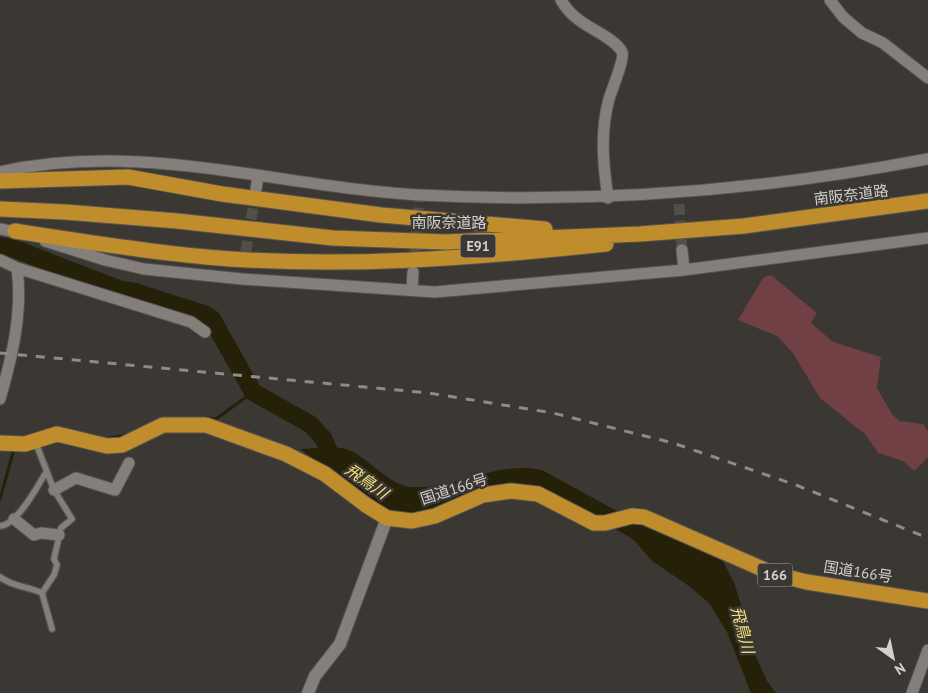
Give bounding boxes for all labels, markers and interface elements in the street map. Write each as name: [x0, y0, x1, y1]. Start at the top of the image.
street label: 南阪奈道路: [813, 181, 889, 209]
street label: 南阪奈道路: [411, 213, 487, 232]
road number: E91: [460, 235, 496, 258]
water label: 飛鳥川: [342, 459, 394, 504]
street label: 国道166号: [418, 469, 490, 508]
street label: 国道166号: [822, 557, 894, 586]
road number: 166: [758, 564, 792, 586]
water label: 飛鳥川: [727, 604, 759, 658]
north arrow: [868, 633, 918, 683]
text: N: [891, 659, 909, 679]

